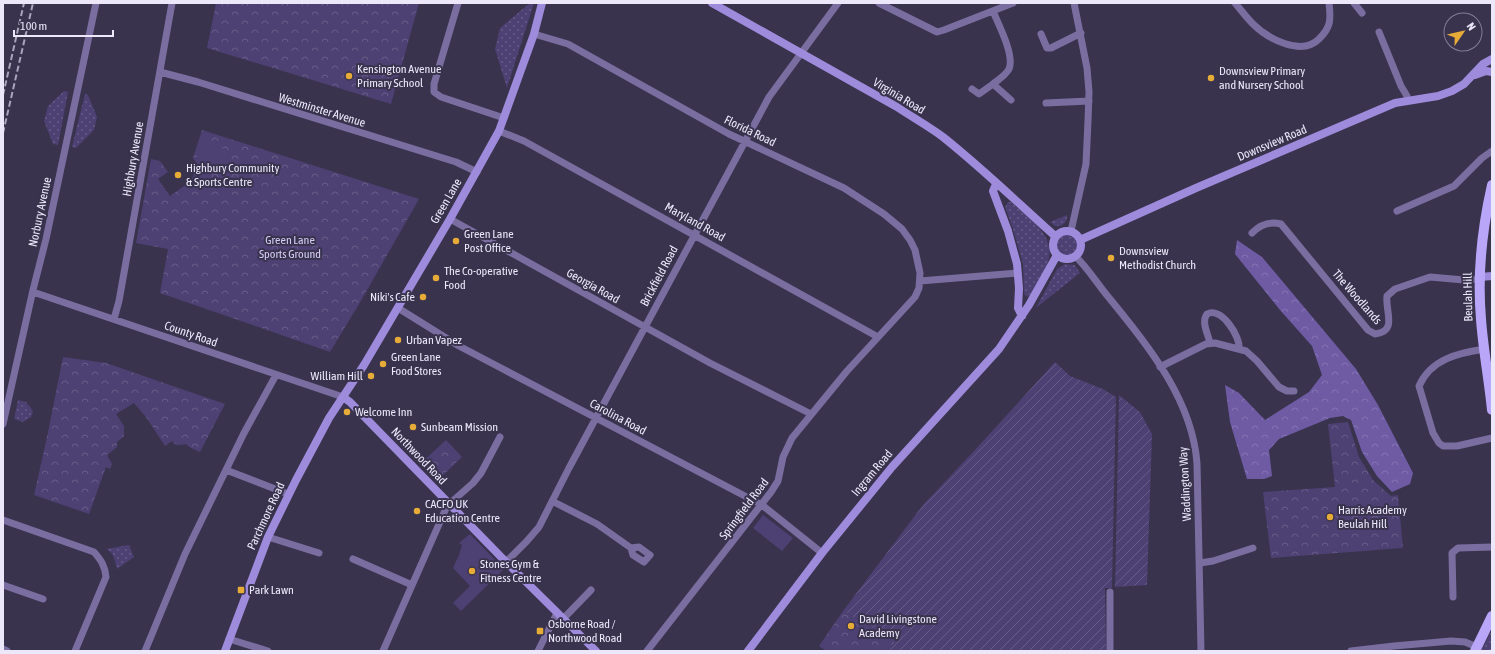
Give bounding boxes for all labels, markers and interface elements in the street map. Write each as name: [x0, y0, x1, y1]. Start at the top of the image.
scale bar: [14, 12, 113, 38]
north arrow: [1443, 12, 1483, 52]
text: 100 m: [20, 19, 47, 33]
text: N: [1464, 20, 1478, 32]
place label: Kensington Avenue Primary School: [357, 62, 442, 90]
place label: Downsview Primary and Nursery School: [1219, 64, 1305, 92]
marker: Kensington Avenue Primary School: [344, 71, 354, 81]
marker: Downsview Primary and Nursery School: [1206, 73, 1216, 83]
street label: Virginia Road: [870, 75, 928, 117]
street label: Westminster Avenue: [277, 90, 367, 130]
street label: Florida Road: [722, 113, 778, 149]
street label: Highbury Avenue: [120, 121, 146, 197]
street label: Downsview Road: [1235, 122, 1309, 164]
place label: Highbury Community & Sports Centre: [186, 161, 279, 189]
marker: Highbury Community & Sports Centre: [173, 170, 183, 180]
street label: Norbury Avenue: [26, 176, 54, 248]
street label: Green Lane: [428, 176, 464, 226]
street label: Maryland Road: [662, 200, 728, 244]
place label: Green Lane Post Office: [464, 227, 514, 255]
park label: Green Lane Sports Ground: [259, 233, 321, 261]
marker: Green Lane Post Office: [451, 236, 461, 246]
street label: Brickfield Road: [637, 243, 681, 309]
place label: Downsview Methodist Church: [1119, 244, 1196, 272]
marker: Downsview Methodist Church: [1106, 253, 1116, 263]
place label: The Co-operative Food: [444, 264, 518, 292]
street label: Georgia Road: [564, 266, 622, 306]
street label: The Woodlands: [1329, 267, 1385, 327]
street label: Beulah Hill: [1461, 271, 1475, 322]
marker: The Co-operative Food: [431, 273, 441, 283]
place label: Niki's Cafe: [370, 290, 415, 304]
marker: Niki's Cafe: [418, 292, 428, 302]
street label: County Road: [162, 318, 220, 350]
place label: Urban Vapez: [406, 333, 463, 347]
marker: Urban Vapez: [393, 335, 403, 345]
place label: Green Lane Food Stores: [391, 350, 441, 378]
marker: Green Lane Food Stores: [378, 359, 388, 369]
place label: William Hill: [310, 369, 364, 383]
marker: William Hill: [366, 371, 376, 381]
street label: Carolina Road: [587, 396, 649, 438]
place label: Welcome Inn: [355, 405, 412, 419]
marker: Welcome Inn: [342, 407, 352, 417]
place label: Sunbeam Mission: [421, 420, 498, 434]
marker: Sunbeam Mission: [408, 422, 418, 432]
street label: Northwood Road: [388, 425, 450, 487]
street label: Waddington Way: [1176, 446, 1194, 521]
street label: Ingram Road: [849, 447, 895, 499]
street label: Springfield Road: [716, 476, 772, 542]
street label: Parchmore Road: [244, 480, 288, 552]
place label: CACFO UK Education Centre: [425, 497, 500, 525]
place label: Harris Academy Beulah Hill: [1338, 503, 1407, 531]
marker: CACFO UK Education Centre: [412, 506, 422, 516]
marker: Harris Academy Beulah Hill: [1325, 512, 1335, 522]
place label: Stones Gym & Fitness Centre: [480, 557, 542, 585]
marker: Stones Gym & Fitness Centre: [467, 566, 477, 576]
place label: Park Lawn: [249, 583, 294, 597]
marker: Park Lawn: [236, 585, 246, 595]
place label: David Livingstone Academy: [859, 612, 937, 640]
place label: Osborne Road / Northwood Road: [548, 617, 622, 645]
marker: David Livingstone Academy: [846, 621, 856, 631]
marker: Osborne Road / Northwood Road: [535, 626, 545, 636]

